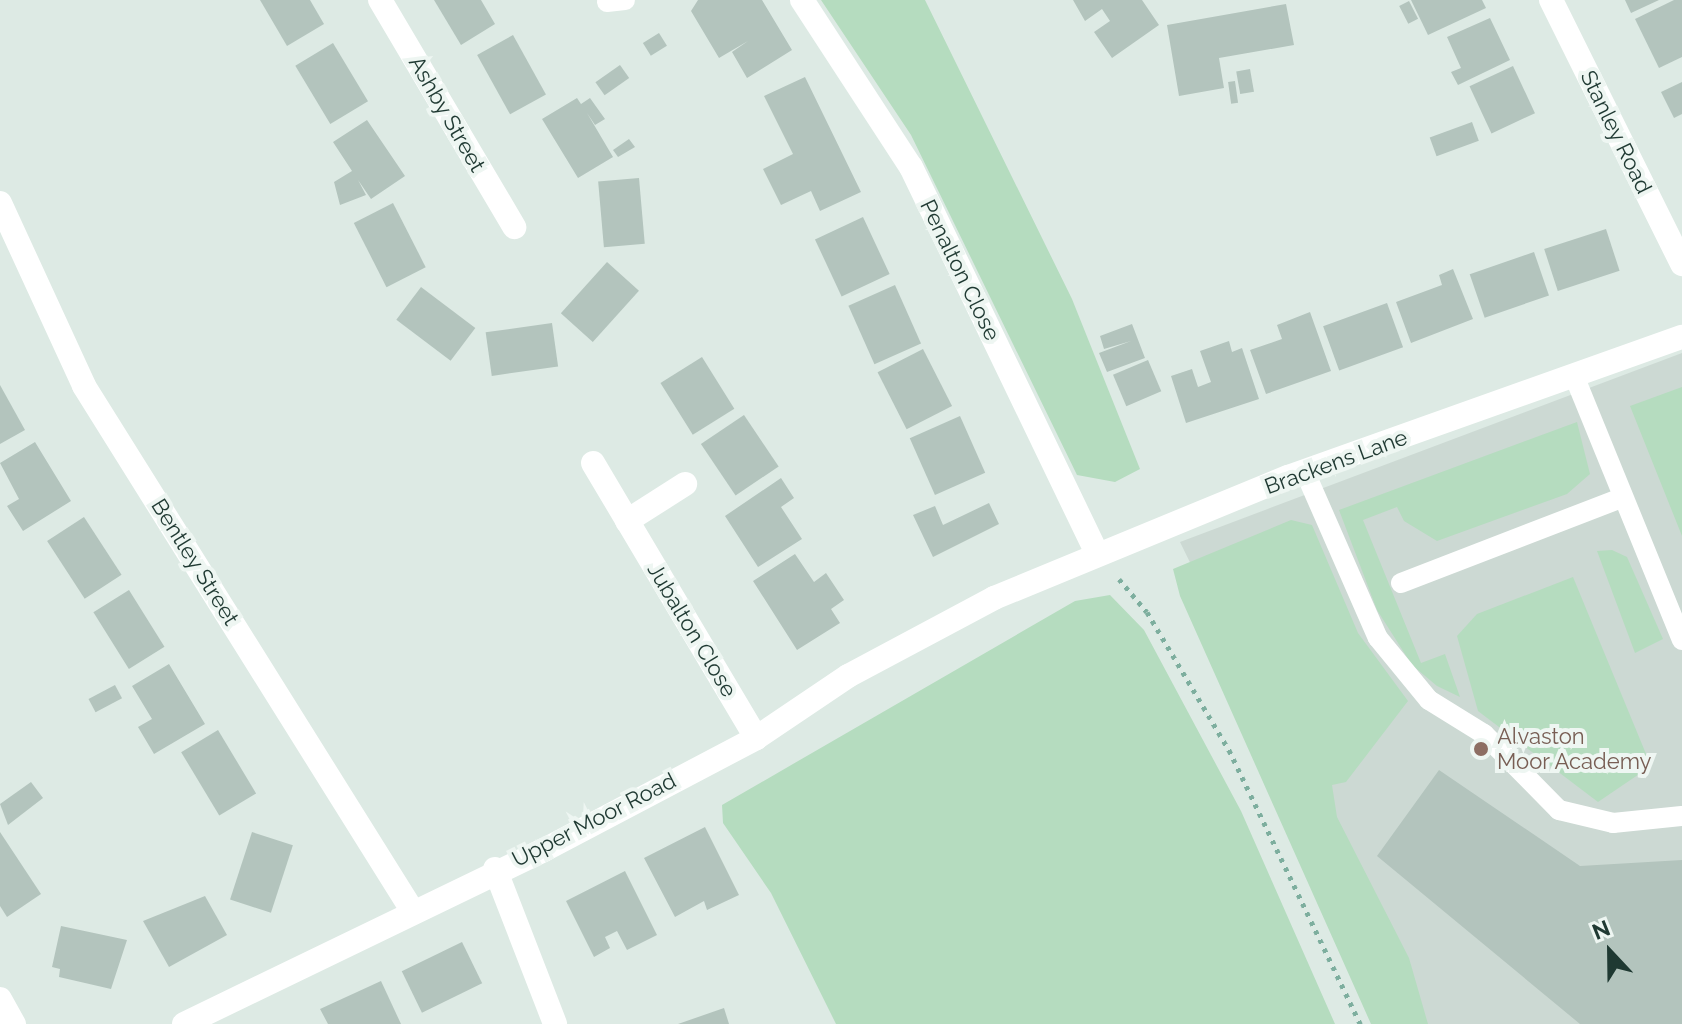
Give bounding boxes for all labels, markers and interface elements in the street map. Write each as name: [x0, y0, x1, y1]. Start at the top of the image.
street label: Ashby Street: [403, 51, 491, 177]
street label: Stanley Road: [1575, 66, 1657, 198]
street label: Penalton Close: [914, 195, 1006, 345]
street label: Brackens Lane: [1261, 424, 1411, 500]
street label: Bentley Street: [145, 494, 245, 630]
street label: Jubalton Close: [642, 558, 742, 702]
place label: Alvaston Moor Academy: [1497, 723, 1653, 774]
marker: Alvaston Moor Academy: [1472, 740, 1490, 758]
street label: Upper Moor Road: [507, 767, 681, 873]
north arrow: [1570, 912, 1650, 992]
text: N: [1588, 915, 1614, 945]

